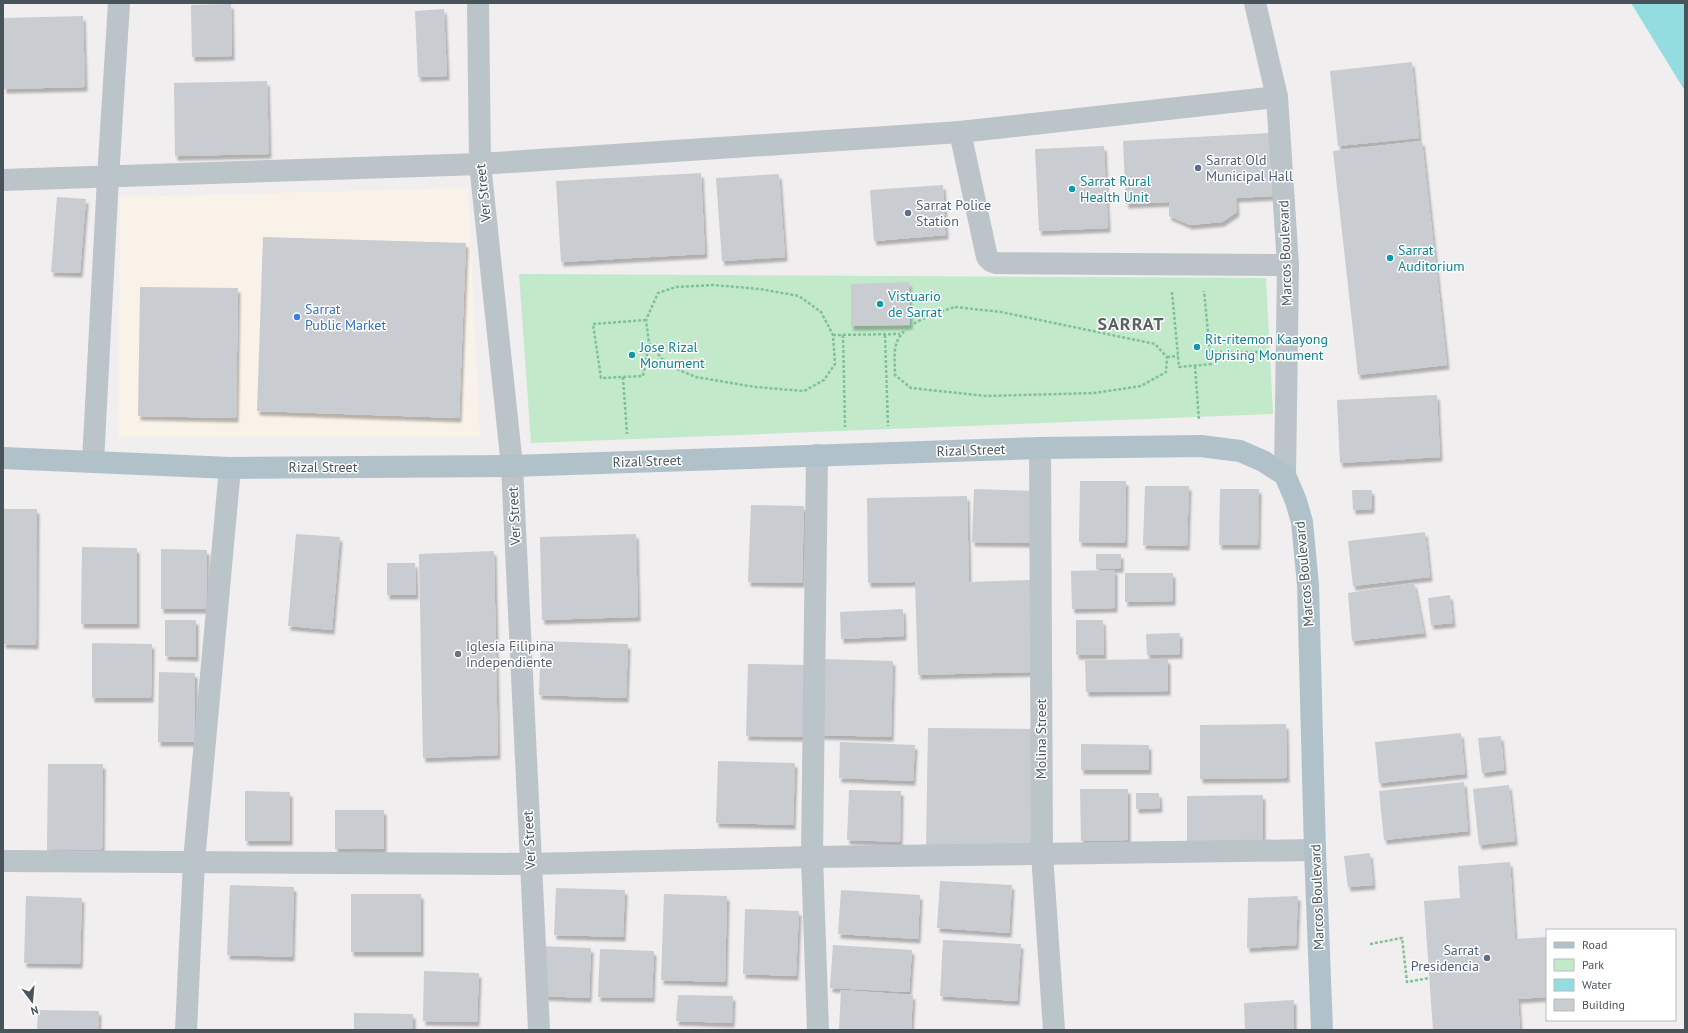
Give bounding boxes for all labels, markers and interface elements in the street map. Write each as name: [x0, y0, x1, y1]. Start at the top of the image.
place label: Sarrat Old Municipal Hall: [1206, 151, 1293, 185]
street label: Ver Street: [471, 163, 495, 224]
marker: Sarrat Old Municipal Hall: [1193, 163, 1203, 173]
place label: Sarrat Rural Health Unit: [1080, 172, 1151, 206]
marker: Sarrat Rural Health Unit: [1067, 184, 1077, 194]
place label: Sarrat Police Station: [916, 196, 991, 230]
street label: Marcos Boulevard: [1274, 200, 1296, 306]
marker: Sarrat Police Station: [903, 208, 913, 218]
place label: Sarrat Auditorium: [1398, 241, 1465, 275]
marker: Sarrat Auditorium: [1385, 253, 1395, 263]
place label: Vistuario de Sarrat: [887, 287, 942, 321]
marker: Vistuario de Sarrat: [875, 299, 885, 309]
place label: Sarrat Public Market: [305, 300, 386, 334]
marker: Sarrat Public Market: [292, 312, 302, 322]
district label: SARRAT: [1097, 312, 1165, 335]
place label: Rit-ritemon Kaayong Uprising Monument: [1205, 330, 1328, 364]
place label: Jose Rizal Monument: [639, 338, 705, 372]
marker: Rit-ritemon Kaayong Uprising Monument: [1192, 342, 1202, 352]
marker: Jose Rizal Monument: [627, 350, 637, 360]
street label: Rizal Street: [936, 440, 1006, 460]
street label: Rizal Street: [612, 451, 682, 471]
street label: Rizal Street: [289, 458, 358, 476]
street label: Ver Street: [503, 486, 525, 547]
street label: Marcos Boulevard: [1290, 520, 1318, 628]
place label: Iglesia Filipina Independiente: [466, 637, 554, 671]
marker: Iglesia Filipina Independiente: [453, 649, 463, 659]
street label: Molina Street: [1032, 698, 1050, 779]
street label: Ver Street: [518, 810, 540, 871]
street label: Marcos Boulevard: [1306, 844, 1328, 950]
legend: [1546, 929, 1676, 1021]
text: Road: [1582, 937, 1607, 952]
place label: Sarrat Presidencia: [1411, 941, 1479, 975]
marker: Sarrat Presidencia: [1482, 953, 1492, 963]
text: Park: [1582, 957, 1604, 972]
text: Water: [1582, 977, 1612, 992]
north arrow: [12, 981, 52, 1021]
text: Building: [1582, 997, 1625, 1012]
text: N: [29, 1003, 40, 1018]

